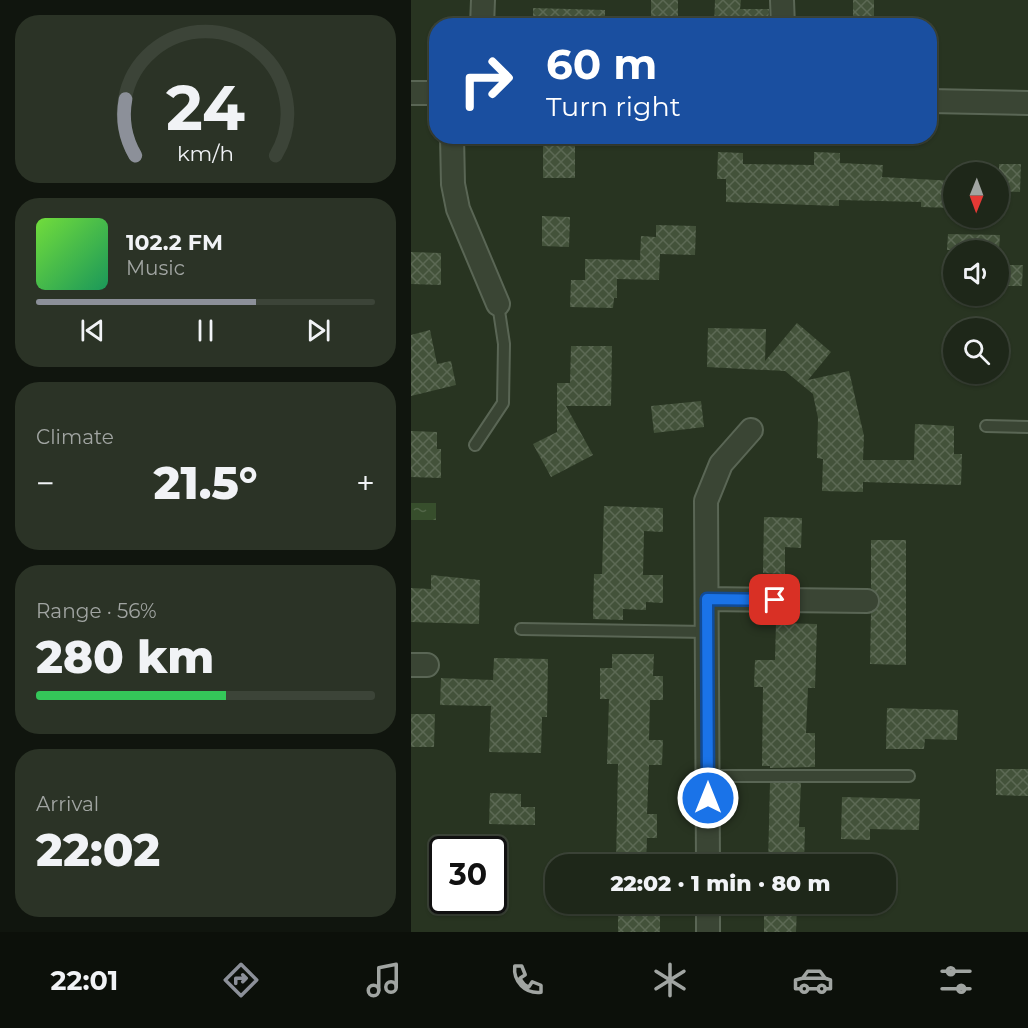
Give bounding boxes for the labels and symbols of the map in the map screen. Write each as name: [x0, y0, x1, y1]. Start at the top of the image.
north arrow: [943, 162, 1009, 228]
pin: [749, 574, 800, 625]
position arrow: [676, 766, 740, 830]
speed limit sign: 30: [429, 836, 507, 914]

